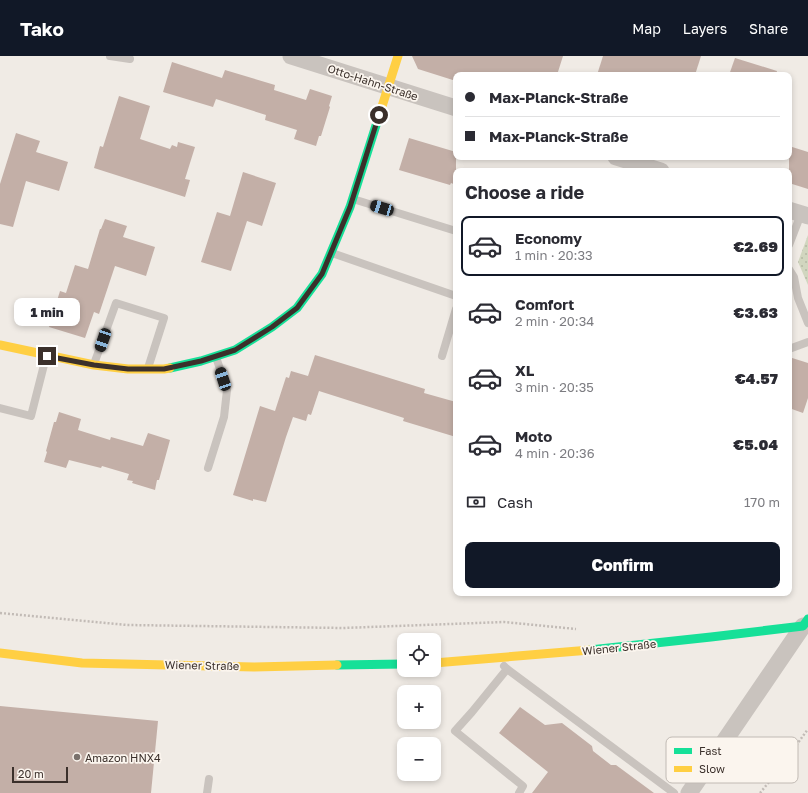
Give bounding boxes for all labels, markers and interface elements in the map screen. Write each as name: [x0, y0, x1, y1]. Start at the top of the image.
text: Tako: [20, 17, 64, 40]
text: Map: [632, 20, 661, 37]
text: Layers: [683, 20, 727, 37]
text: Share: [749, 20, 788, 37]
street label: Otto-Hahn-Straße: [326, 61, 420, 103]
text: Max-Planck-Straße: [489, 88, 628, 106]
route start: [370, 106, 388, 124]
text: Max-Planck-Straße: [489, 127, 628, 145]
text: Choose a ride: [465, 181, 584, 203]
car: [369, 199, 395, 217]
icon: car: [467, 228, 503, 264]
text: Economy: [515, 229, 582, 247]
text: €2.69: [733, 237, 778, 255]
text: 1 min · 20:33: [515, 247, 593, 263]
icon: car: [467, 294, 503, 330]
text: Comfort: [515, 295, 574, 313]
callout: 1 min: [14, 298, 80, 326]
text: €3.63: [734, 303, 778, 321]
text: 1 min: [30, 304, 64, 320]
text: 2 min · 20:34: [515, 313, 594, 329]
car: [93, 327, 113, 353]
route end: [38, 347, 56, 365]
icon: car: [467, 360, 503, 396]
text: XL: [515, 361, 534, 379]
car: [214, 366, 232, 392]
text: €4.57: [735, 369, 778, 387]
text: 3 min · 20:35: [515, 379, 594, 395]
icon: car: [467, 426, 503, 462]
text: Moto: [515, 427, 552, 445]
text: €5.04: [733, 435, 778, 453]
text: 4 min · 20:36: [515, 445, 595, 461]
icon: cash: [465, 491, 487, 513]
text: Cash: [497, 493, 533, 511]
text: 170 m: [744, 494, 780, 510]
button: Confirm: [465, 542, 780, 588]
map controls: [397, 633, 441, 781]
button: locate: [397, 633, 441, 677]
street label: Wiener Straße: [581, 637, 657, 657]
street label: Wiener Straße: [165, 658, 239, 672]
button: +: [397, 685, 441, 729]
button: −: [397, 737, 441, 781]
legend: [666, 737, 798, 783]
text: Fast: [699, 744, 722, 757]
place label: Amazon HNX4: [85, 751, 161, 764]
marker: Amazon HNX4: [72, 752, 82, 762]
text: Slow: [699, 762, 725, 775]
scale bar: [12, 765, 68, 784]
text: 20 m: [18, 767, 44, 780]

